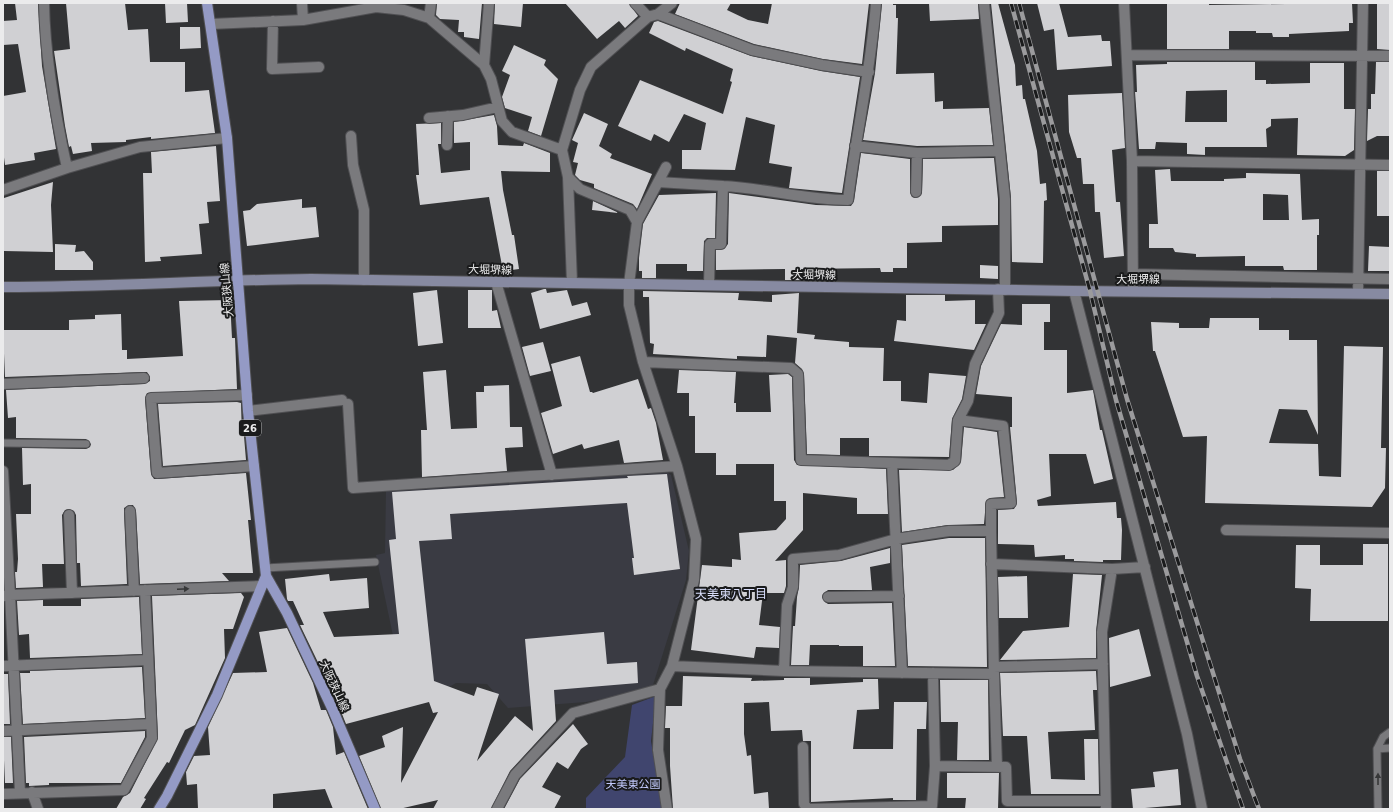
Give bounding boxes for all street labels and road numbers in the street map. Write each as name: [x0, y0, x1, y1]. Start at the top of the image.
street label: 大阪狭山線: [218, 262, 236, 318]
street label: 大堀堺線: [468, 263, 512, 277]
street label: 大堀堺線: [792, 268, 836, 282]
street label: 大堀堺線: [1116, 273, 1160, 286]
road number: 26: [239, 420, 261, 436]
street label: 大阪狭山線: [316, 658, 352, 714]

